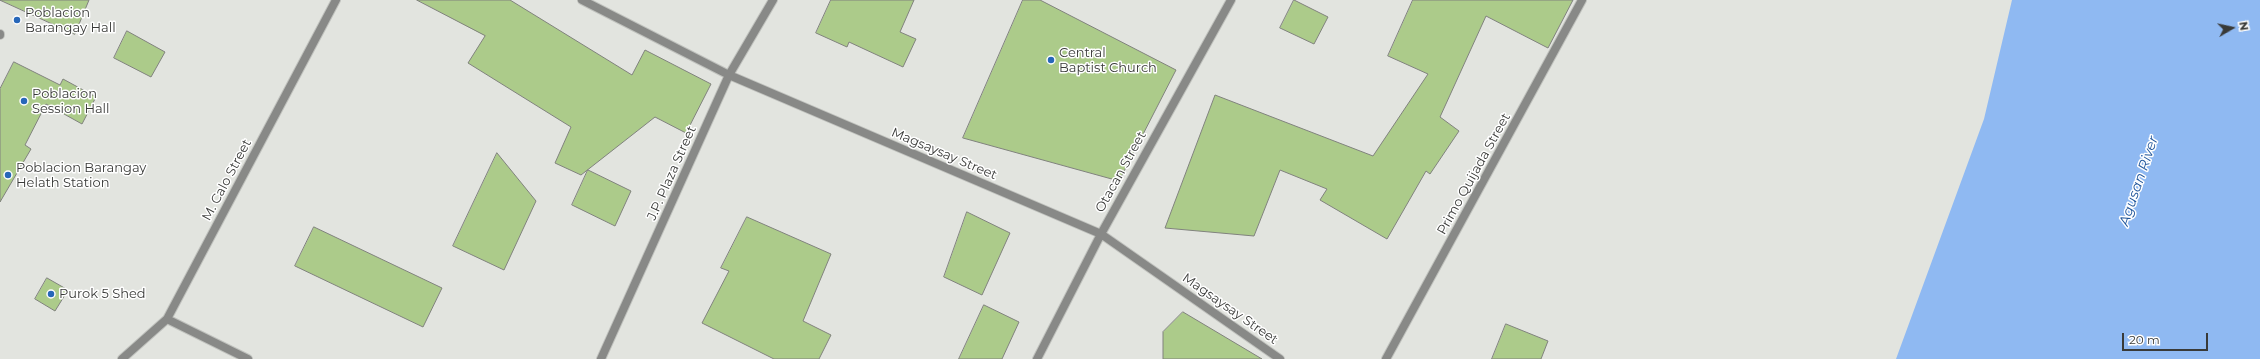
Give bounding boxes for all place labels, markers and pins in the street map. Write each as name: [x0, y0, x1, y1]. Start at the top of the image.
place label: Poblacion Barangay Hall: [25, 5, 116, 36]
marker: Poblacion Barangay Hall: [12, 15, 22, 25]
place label: Central Baptist Church: [1059, 45, 1157, 76]
marker: Central Baptist Church: [1046, 55, 1056, 65]
place label: Poblacion Session Hall: [32, 86, 110, 117]
marker: Poblacion Session Hall: [19, 96, 29, 106]
place label: Poblacion Barangay Helath Station: [16, 160, 146, 191]
marker: Poblacion Barangay Helath Station: [3, 170, 13, 180]
place label: Purok 5 Shed: [59, 286, 146, 302]
marker: Purok 5 Shed: [46, 289, 56, 299]

